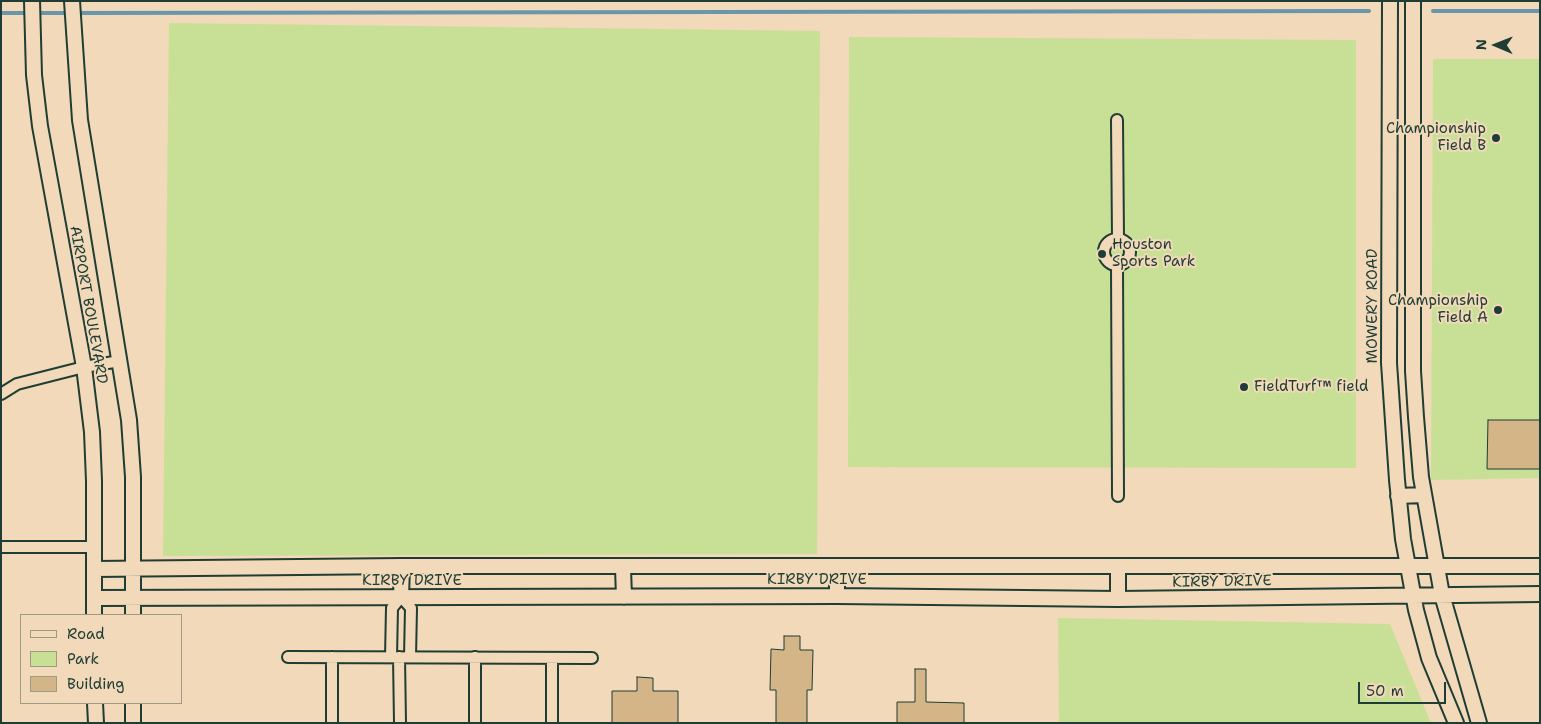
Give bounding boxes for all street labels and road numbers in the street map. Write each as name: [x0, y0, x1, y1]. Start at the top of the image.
street label: AIRPORT BOULEVARD: [65, 225, 111, 385]
street label: MOWERY ROAD: [1364, 249, 1382, 363]
street label: KIRBY DRIVE: [767, 571, 867, 589]
street label: KIRBY DRIVE: [362, 572, 462, 590]
street label: KIRBY DRIVE: [1172, 572, 1272, 592]

